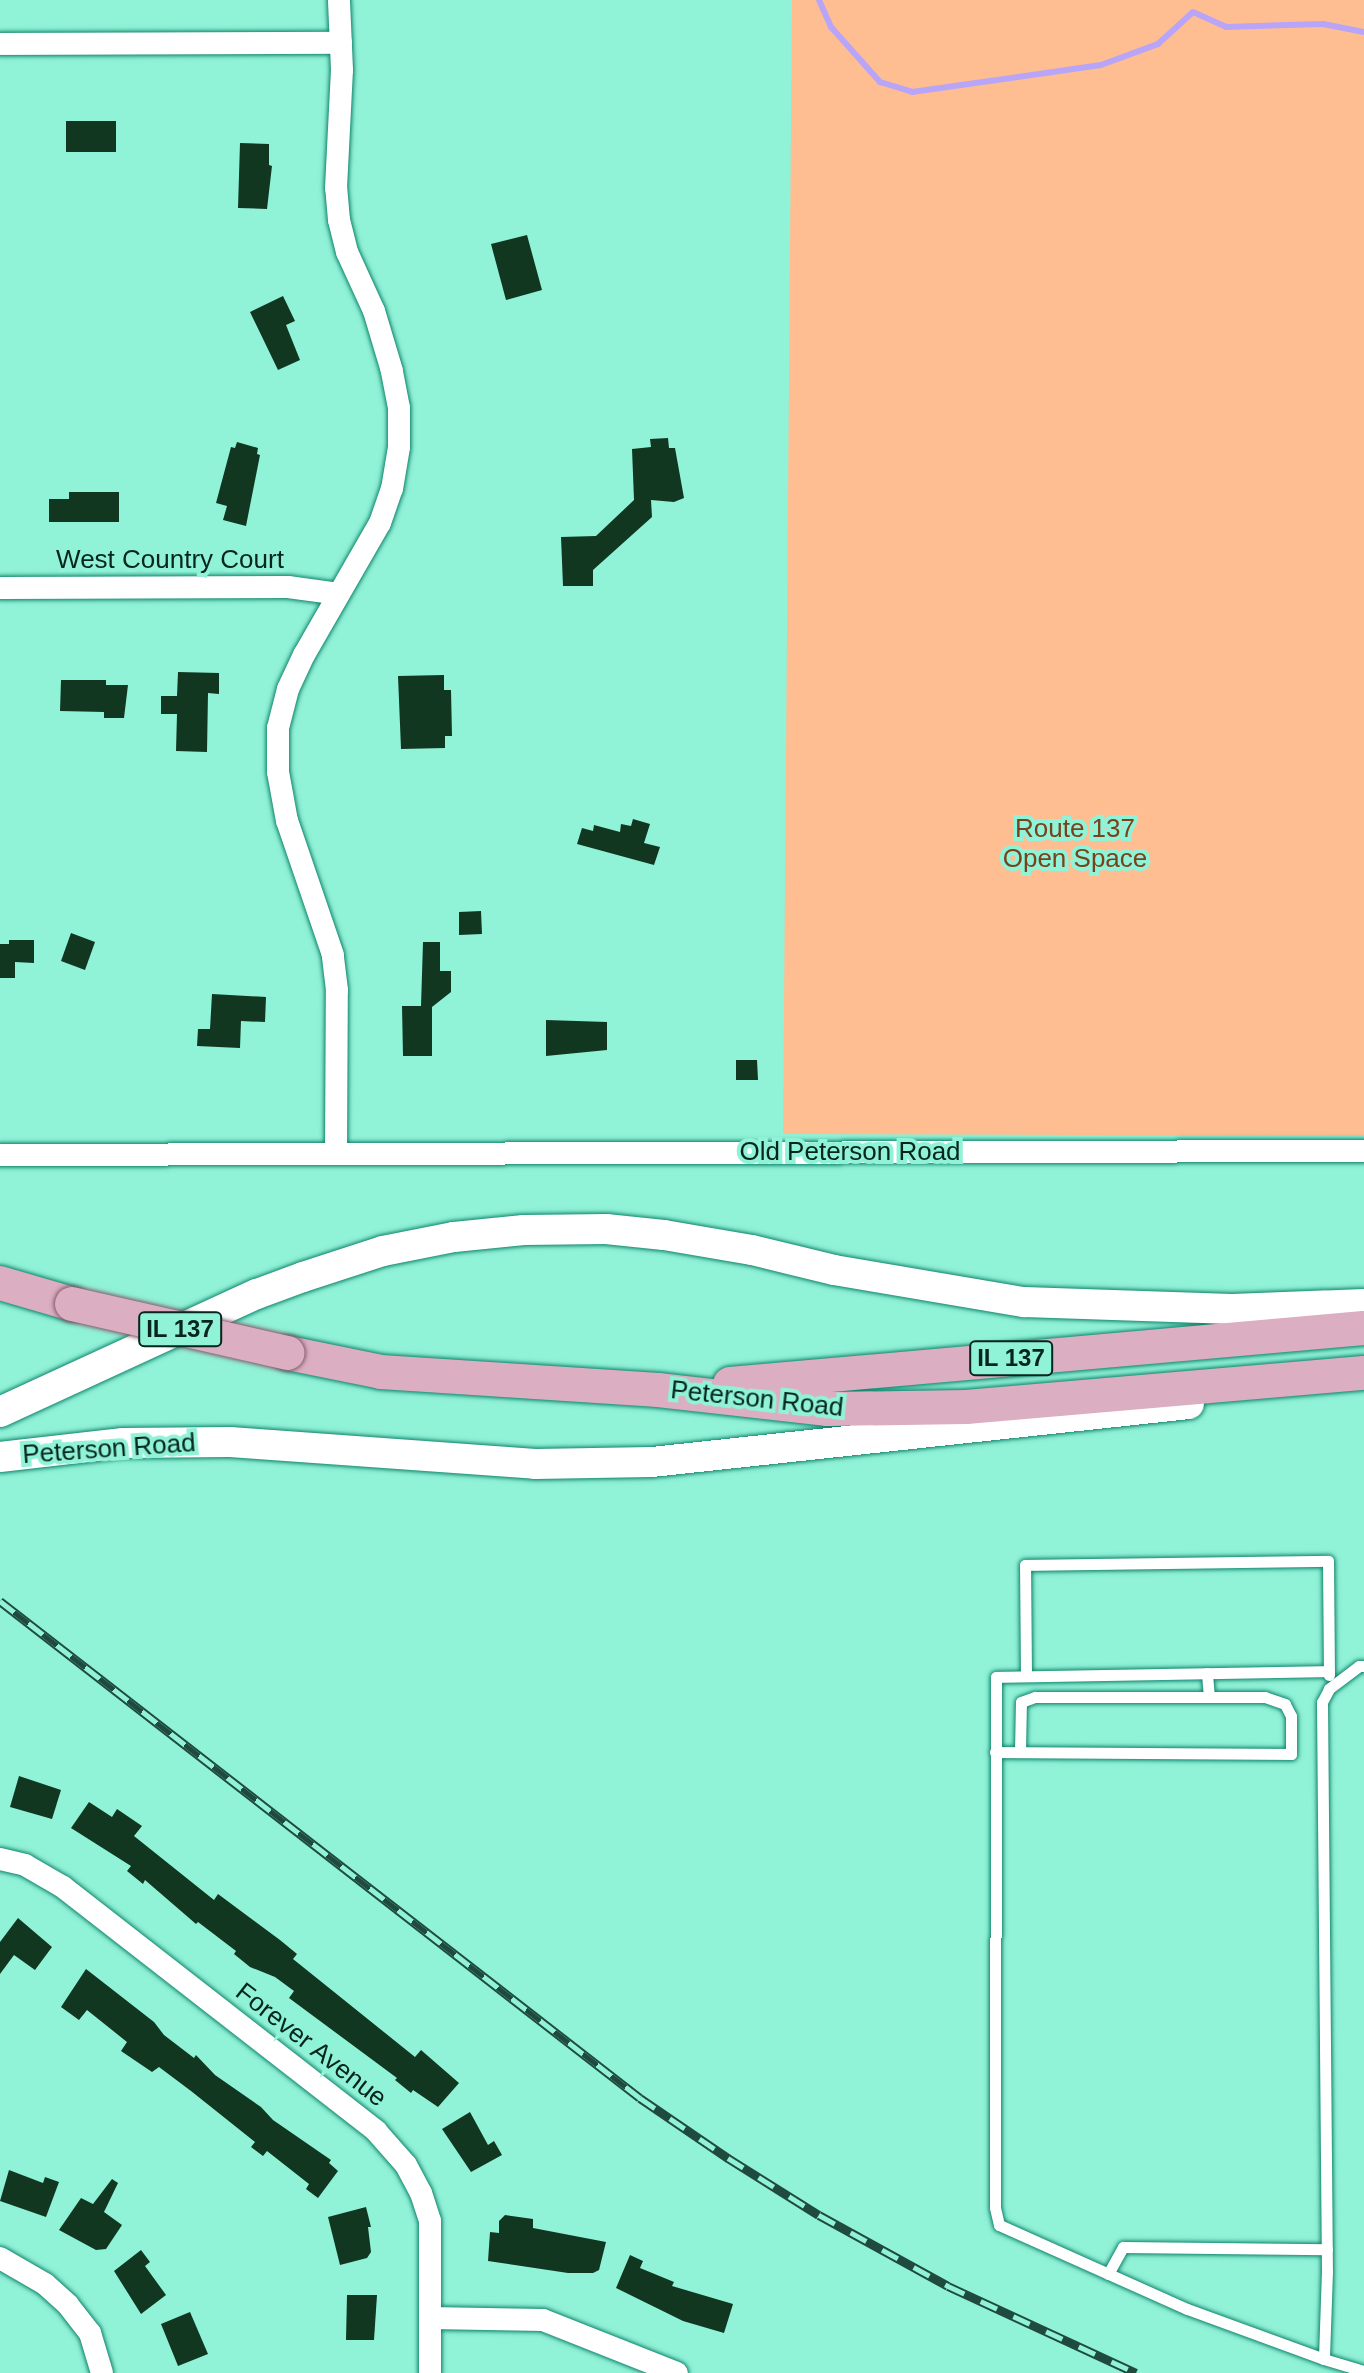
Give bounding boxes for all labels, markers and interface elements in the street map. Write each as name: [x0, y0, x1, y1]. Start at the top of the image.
street label: West Country Court: [56, 544, 284, 576]
park label: Route 137 Open Space: [1003, 813, 1147, 874]
street label: Old Peterson Road: [739, 1136, 961, 1168]
road number: IL 137: [136, 1309, 224, 1349]
road number: IL 137: [967, 1338, 1055, 1378]
street label: Peterson Road: [669, 1374, 845, 1424]
street label: Peterson Road: [21, 1427, 197, 1471]
street label: Forever Avenue: [229, 1976, 393, 2114]

